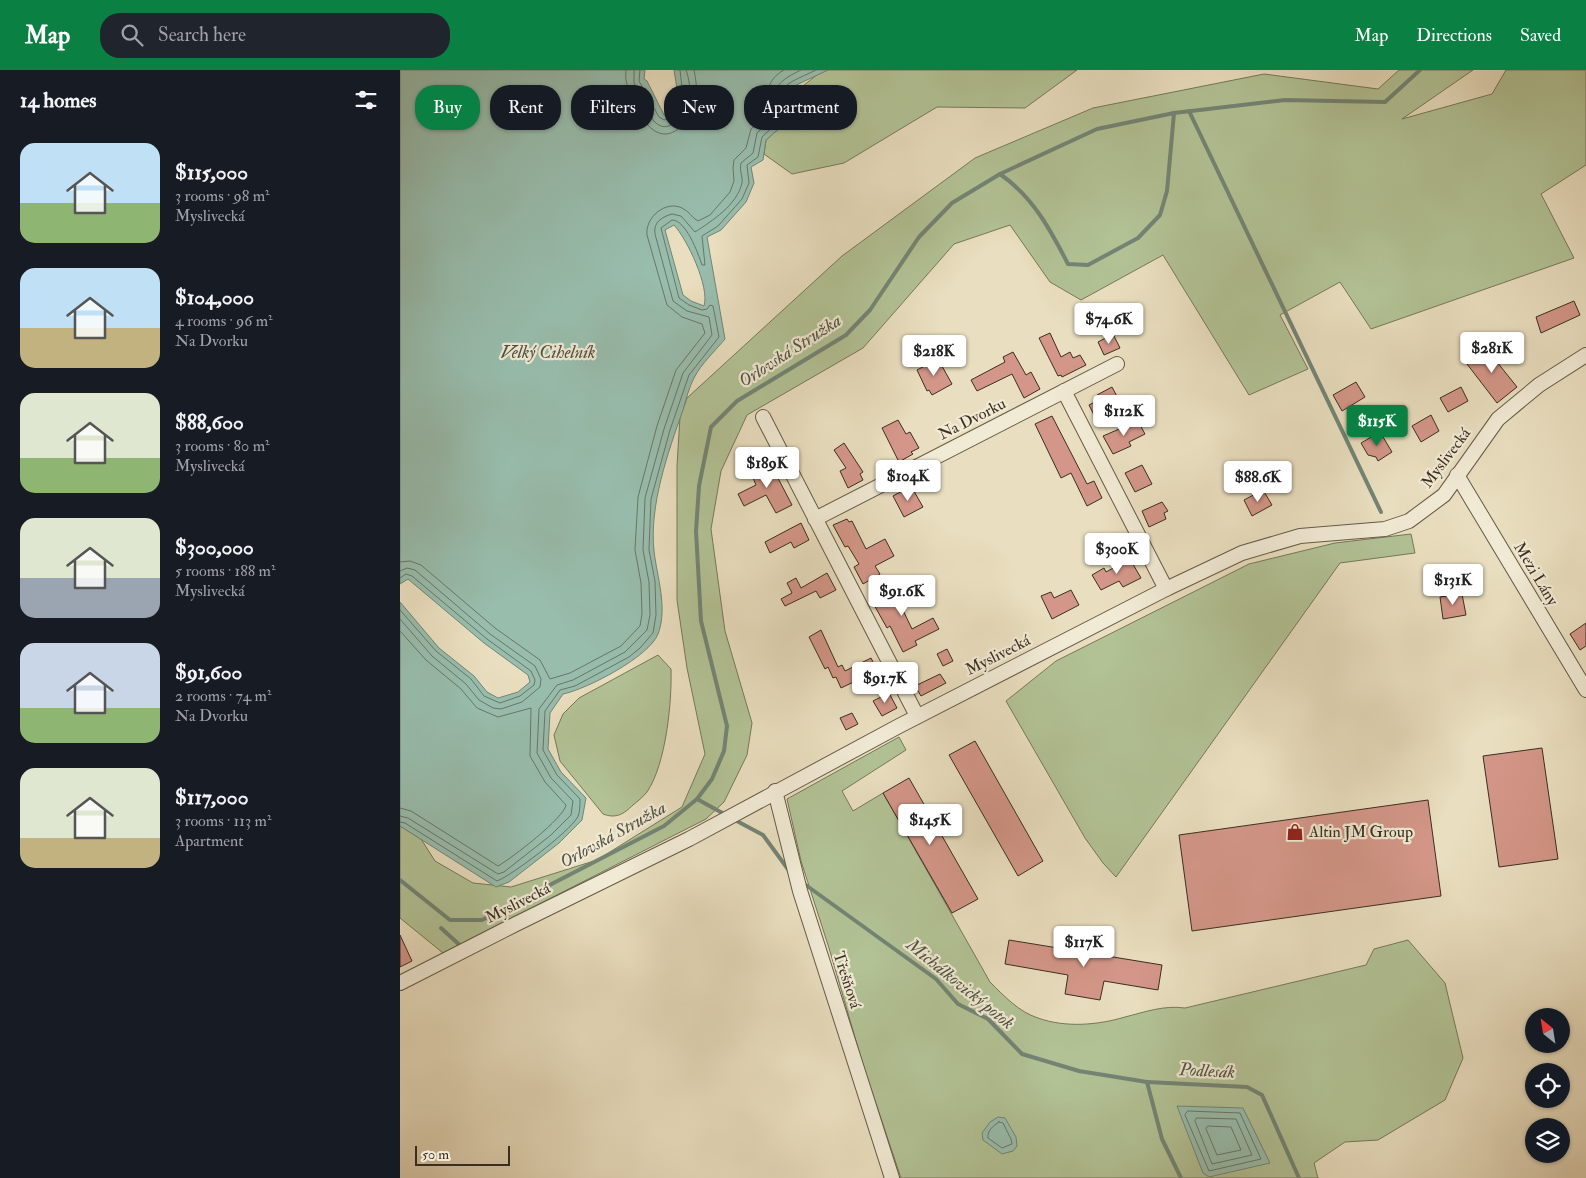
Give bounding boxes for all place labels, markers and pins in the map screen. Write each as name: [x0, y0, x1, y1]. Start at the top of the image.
pin: $74.6K: [1068, 302, 1150, 345]
pin: $281K: [1457, 332, 1527, 374]
pin: $218K: [899, 334, 969, 377]
pin: $112K: [1089, 394, 1159, 437]
pin: $115K: [1342, 404, 1412, 447]
pin: $189K: [732, 446, 802, 489]
pin: $104K: [873, 460, 943, 502]
pin: $88.6K: [1217, 460, 1299, 503]
pin: $300K: [1082, 532, 1152, 575]
pin: $131K: [1418, 564, 1488, 606]
pin: $91.6K: [861, 574, 943, 617]
pin: $91.7K: [844, 662, 926, 704]
pin: $145K: [895, 804, 965, 846]
shop icon: Altin JM Group: [1285, 822, 1305, 842]
place label: Altin JM Group: [1308, 822, 1413, 843]
pin: $117K: [1049, 926, 1119, 968]

